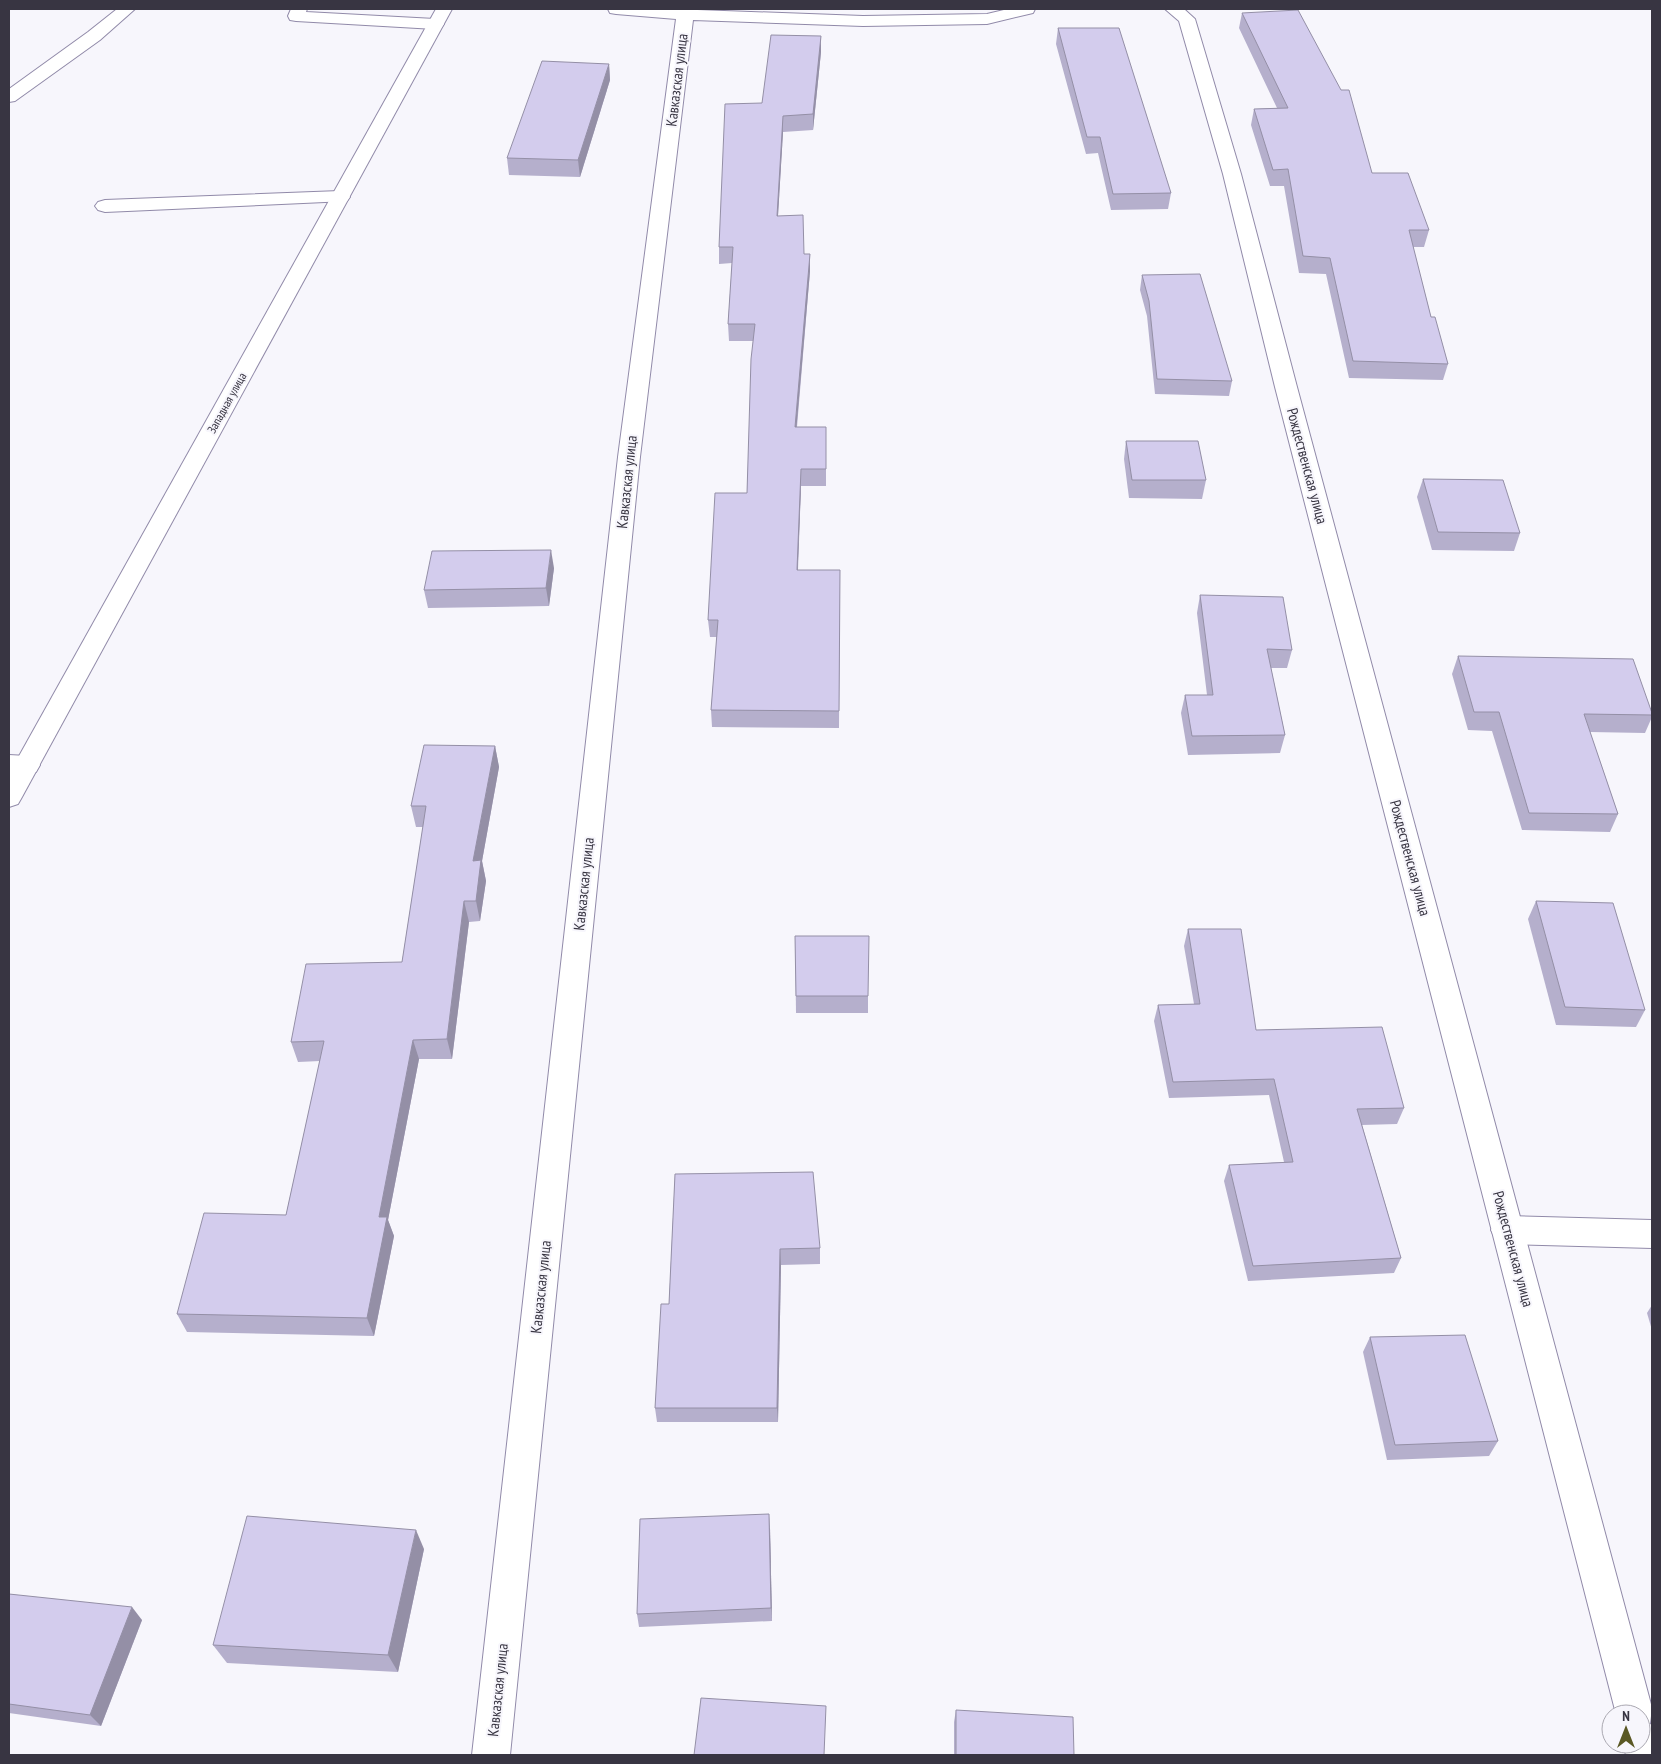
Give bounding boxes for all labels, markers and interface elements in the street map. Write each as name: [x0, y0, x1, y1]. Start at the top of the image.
street label: Кавказская улица: [661, 32, 692, 127]
street label: Западная улица: [204, 370, 249, 436]
street label: Рождественская улица: [1283, 406, 1332, 526]
street label: Кавказская улица: [612, 435, 641, 529]
street label: Рождественская улица: [1386, 798, 1435, 918]
street label: Кавказская улица: [569, 837, 598, 931]
street label: Рождественская улица: [1489, 1189, 1538, 1309]
street label: Кавказская улица: [526, 1240, 555, 1334]
street label: Кавказская улица: [483, 1643, 512, 1737]
north arrow: [1601, 1704, 1651, 1754]
text: N: [1622, 1707, 1630, 1725]

